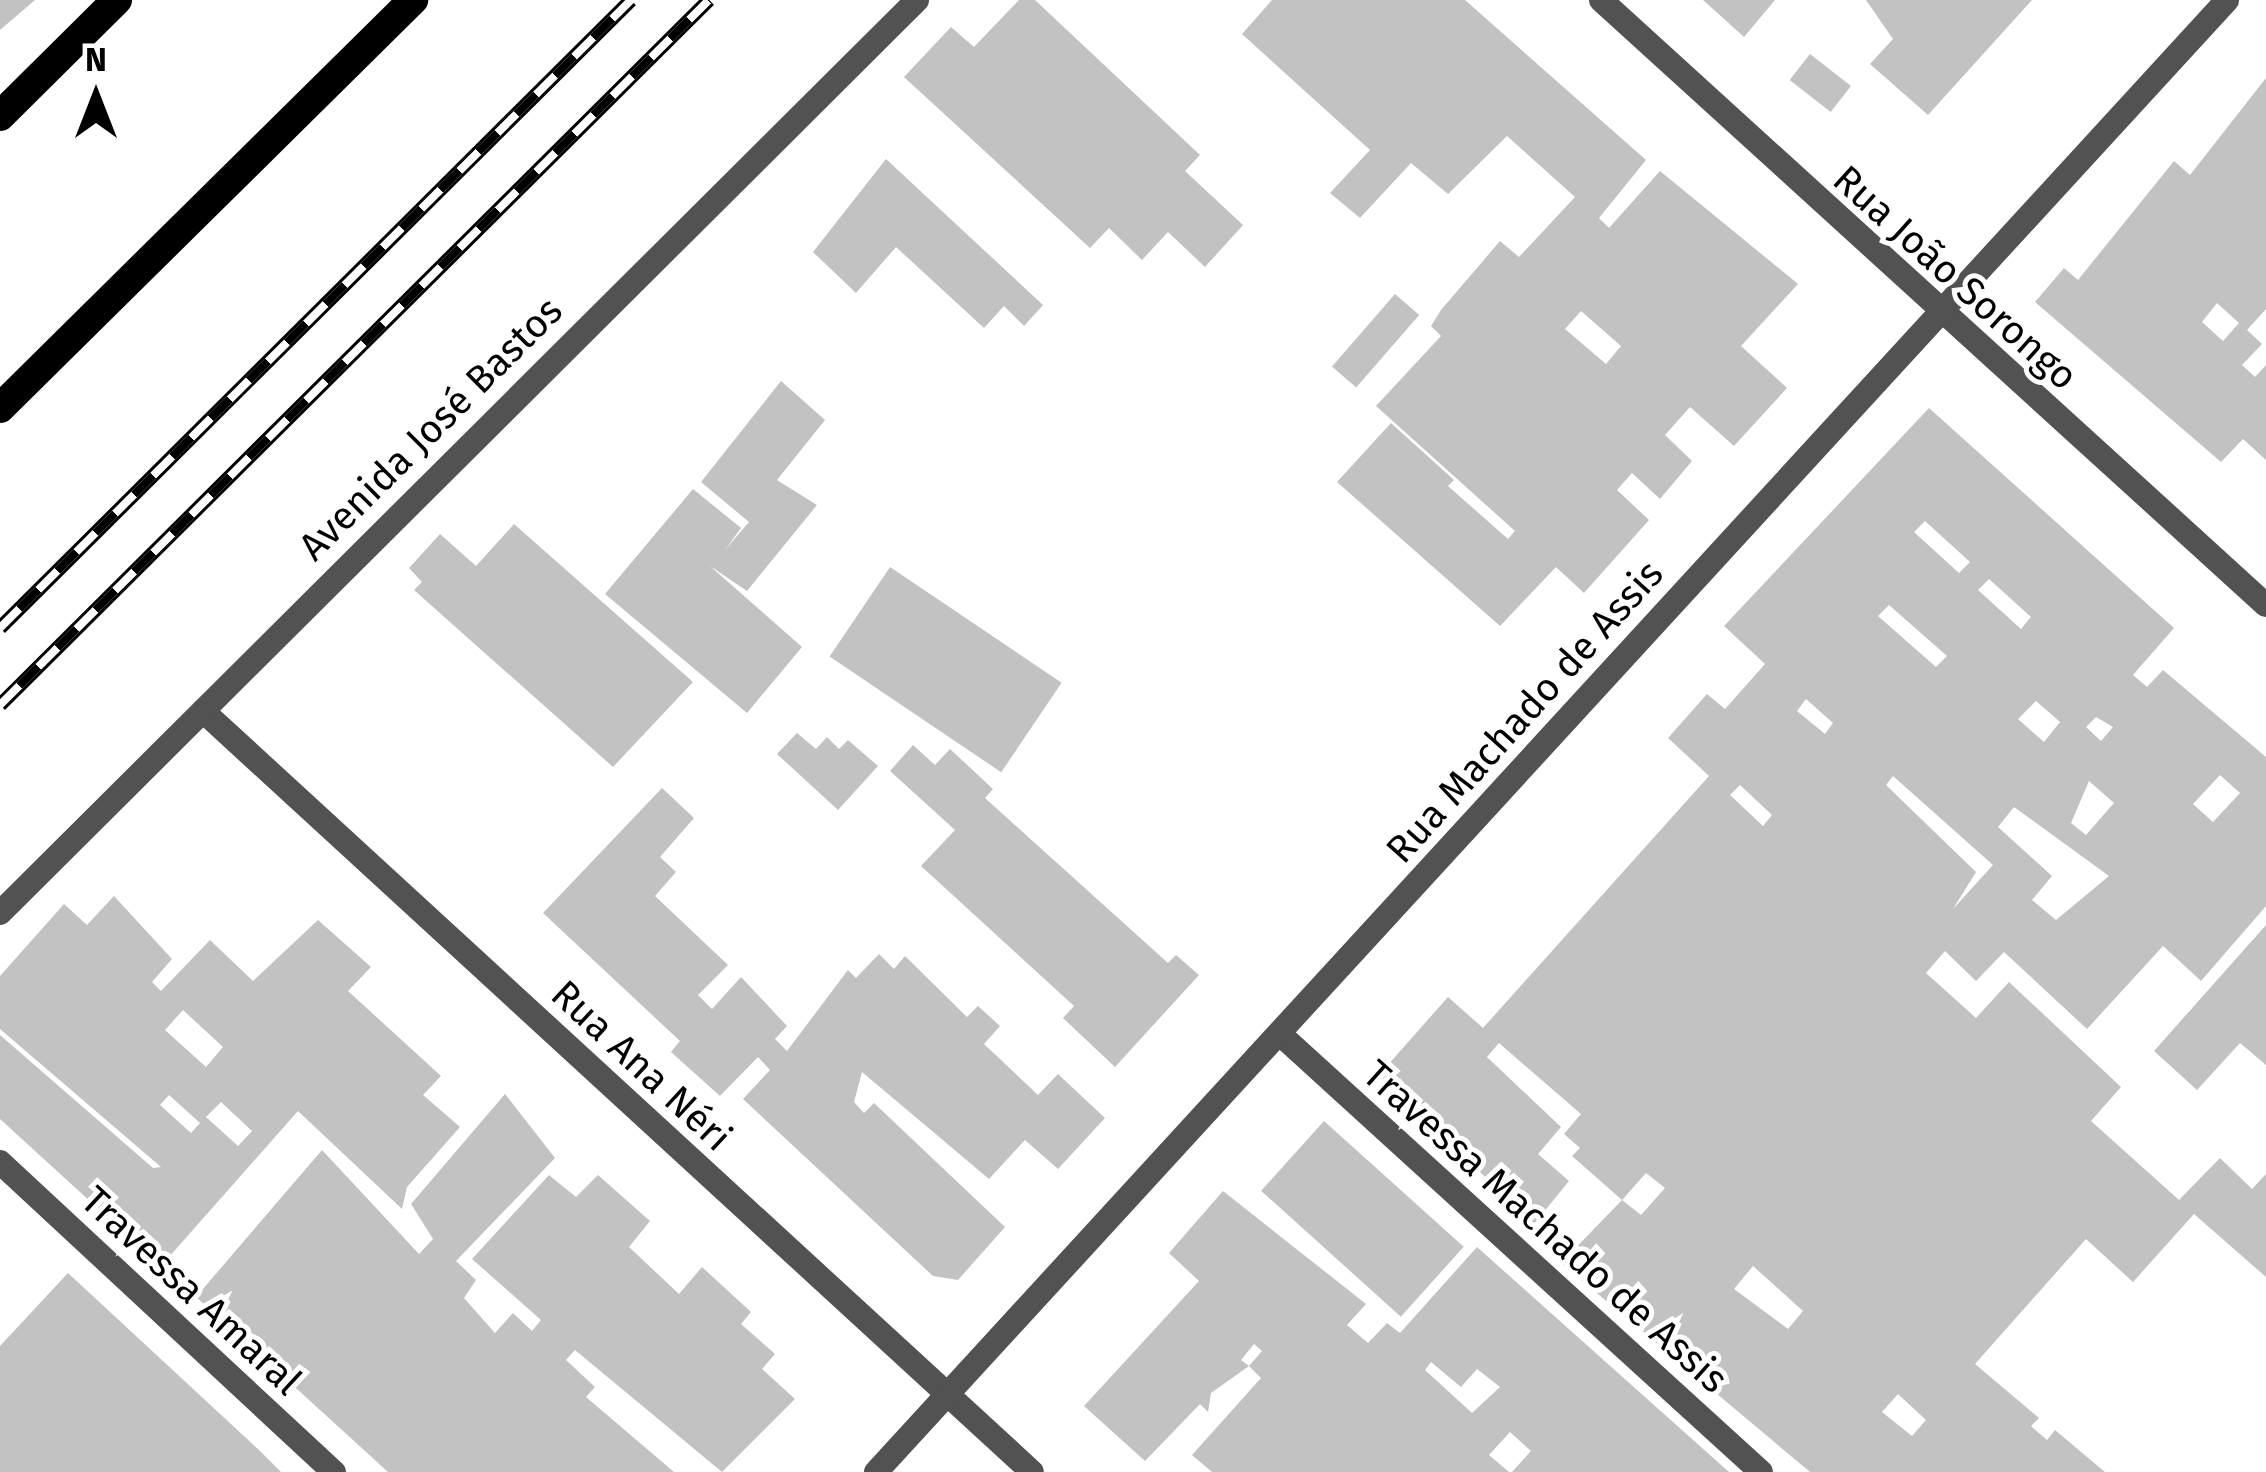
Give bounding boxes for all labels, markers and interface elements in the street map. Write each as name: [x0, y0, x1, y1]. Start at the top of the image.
north arrow: [36, 36, 156, 156]
text: N: [85, 40, 107, 80]
street label: Rua João Sorongo: [1823, 156, 2087, 400]
street label: Avenida José Bastos: [290, 288, 572, 570]
street label: Rua Machado de Assis: [1377, 551, 1673, 873]
street label: Rua Ana Néri: [541, 971, 741, 1161]
street label: Travessa Machado de Assis: [1353, 1051, 1737, 1403]
street label: Travessa Amaral: [71, 1177, 311, 1405]

